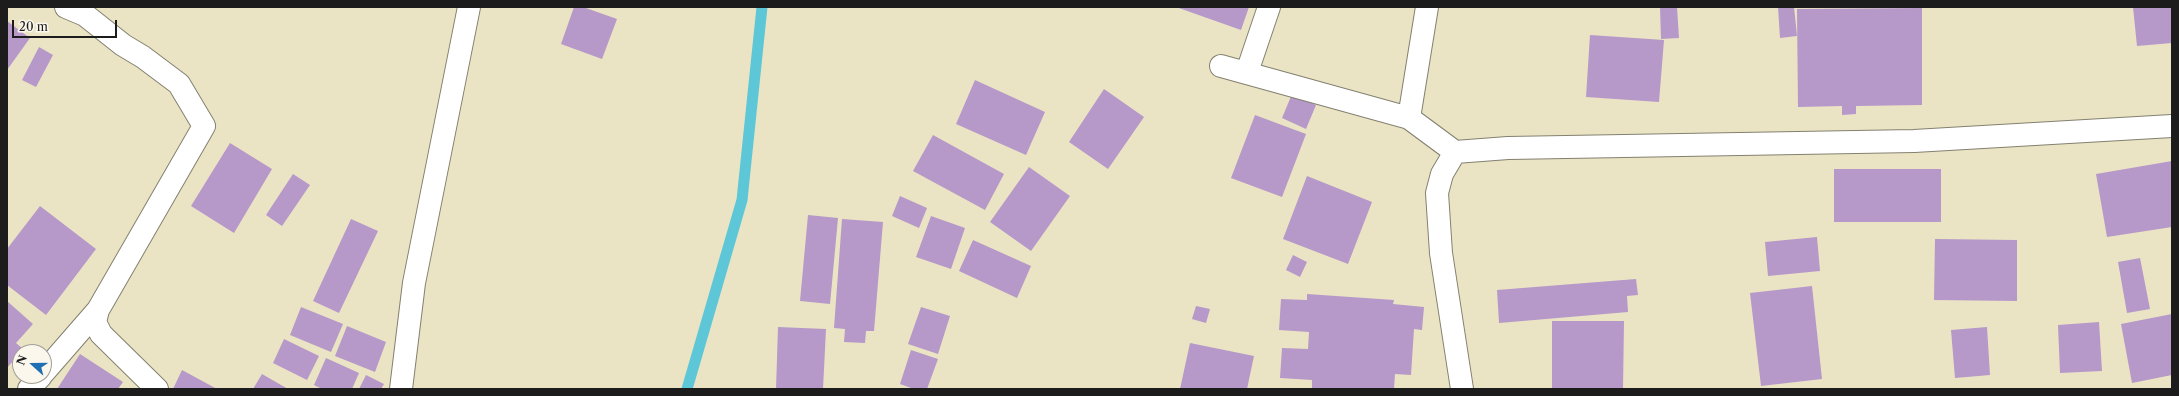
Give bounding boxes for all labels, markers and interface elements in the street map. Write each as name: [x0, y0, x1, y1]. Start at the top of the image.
scale bar: [14, 12, 119, 38]
text: 20 m: [19, 19, 48, 34]
north arrow: [12, 344, 52, 384]
text: N: [13, 353, 30, 367]

